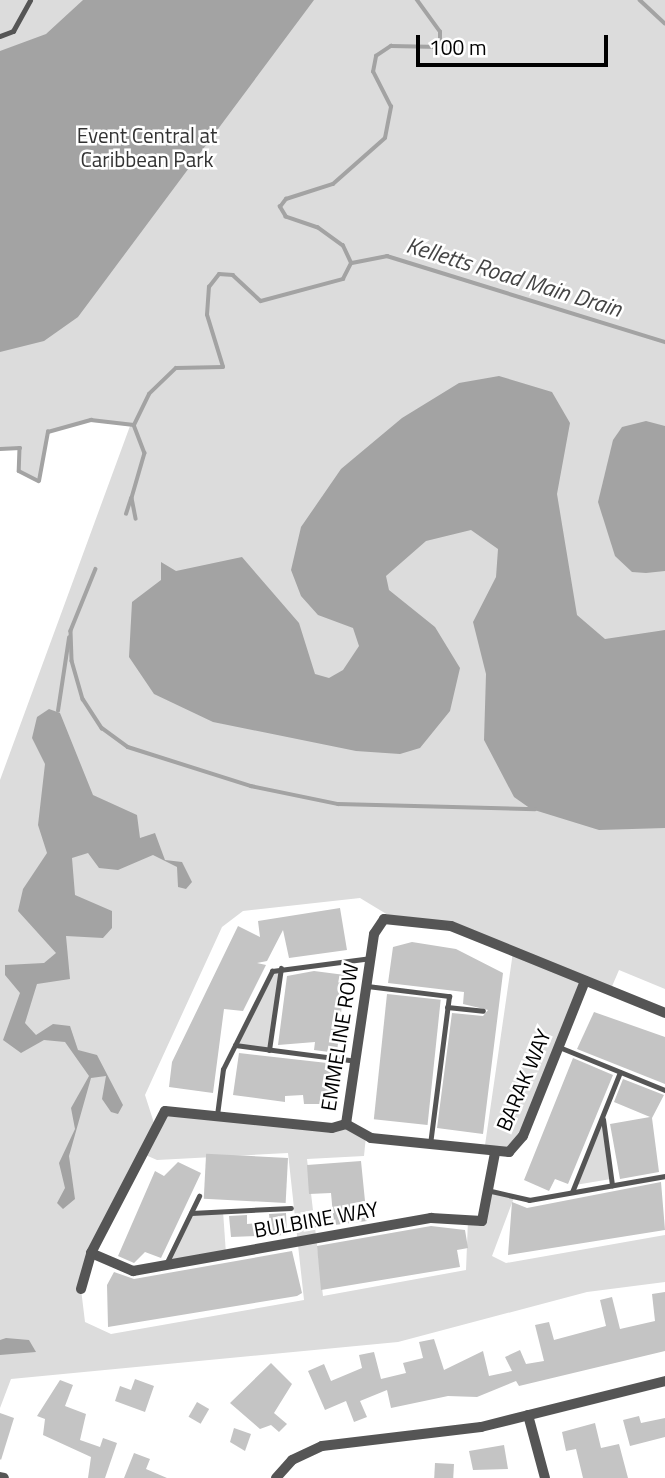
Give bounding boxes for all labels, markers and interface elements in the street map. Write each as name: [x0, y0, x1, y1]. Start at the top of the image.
scale bar: [420, 21, 612, 65]
text: 100 m: [429, 31, 486, 63]
park label: Event Central at Caribbean Park: [77, 122, 217, 172]
water label: Kelletts Road Main Drain: [403, 231, 625, 323]
street label: EMMELINE ROW: [315, 961, 363, 1113]
street label: BARAK WAY: [490, 1025, 556, 1135]
street label: BULBINE WAY: [252, 1196, 380, 1242]

